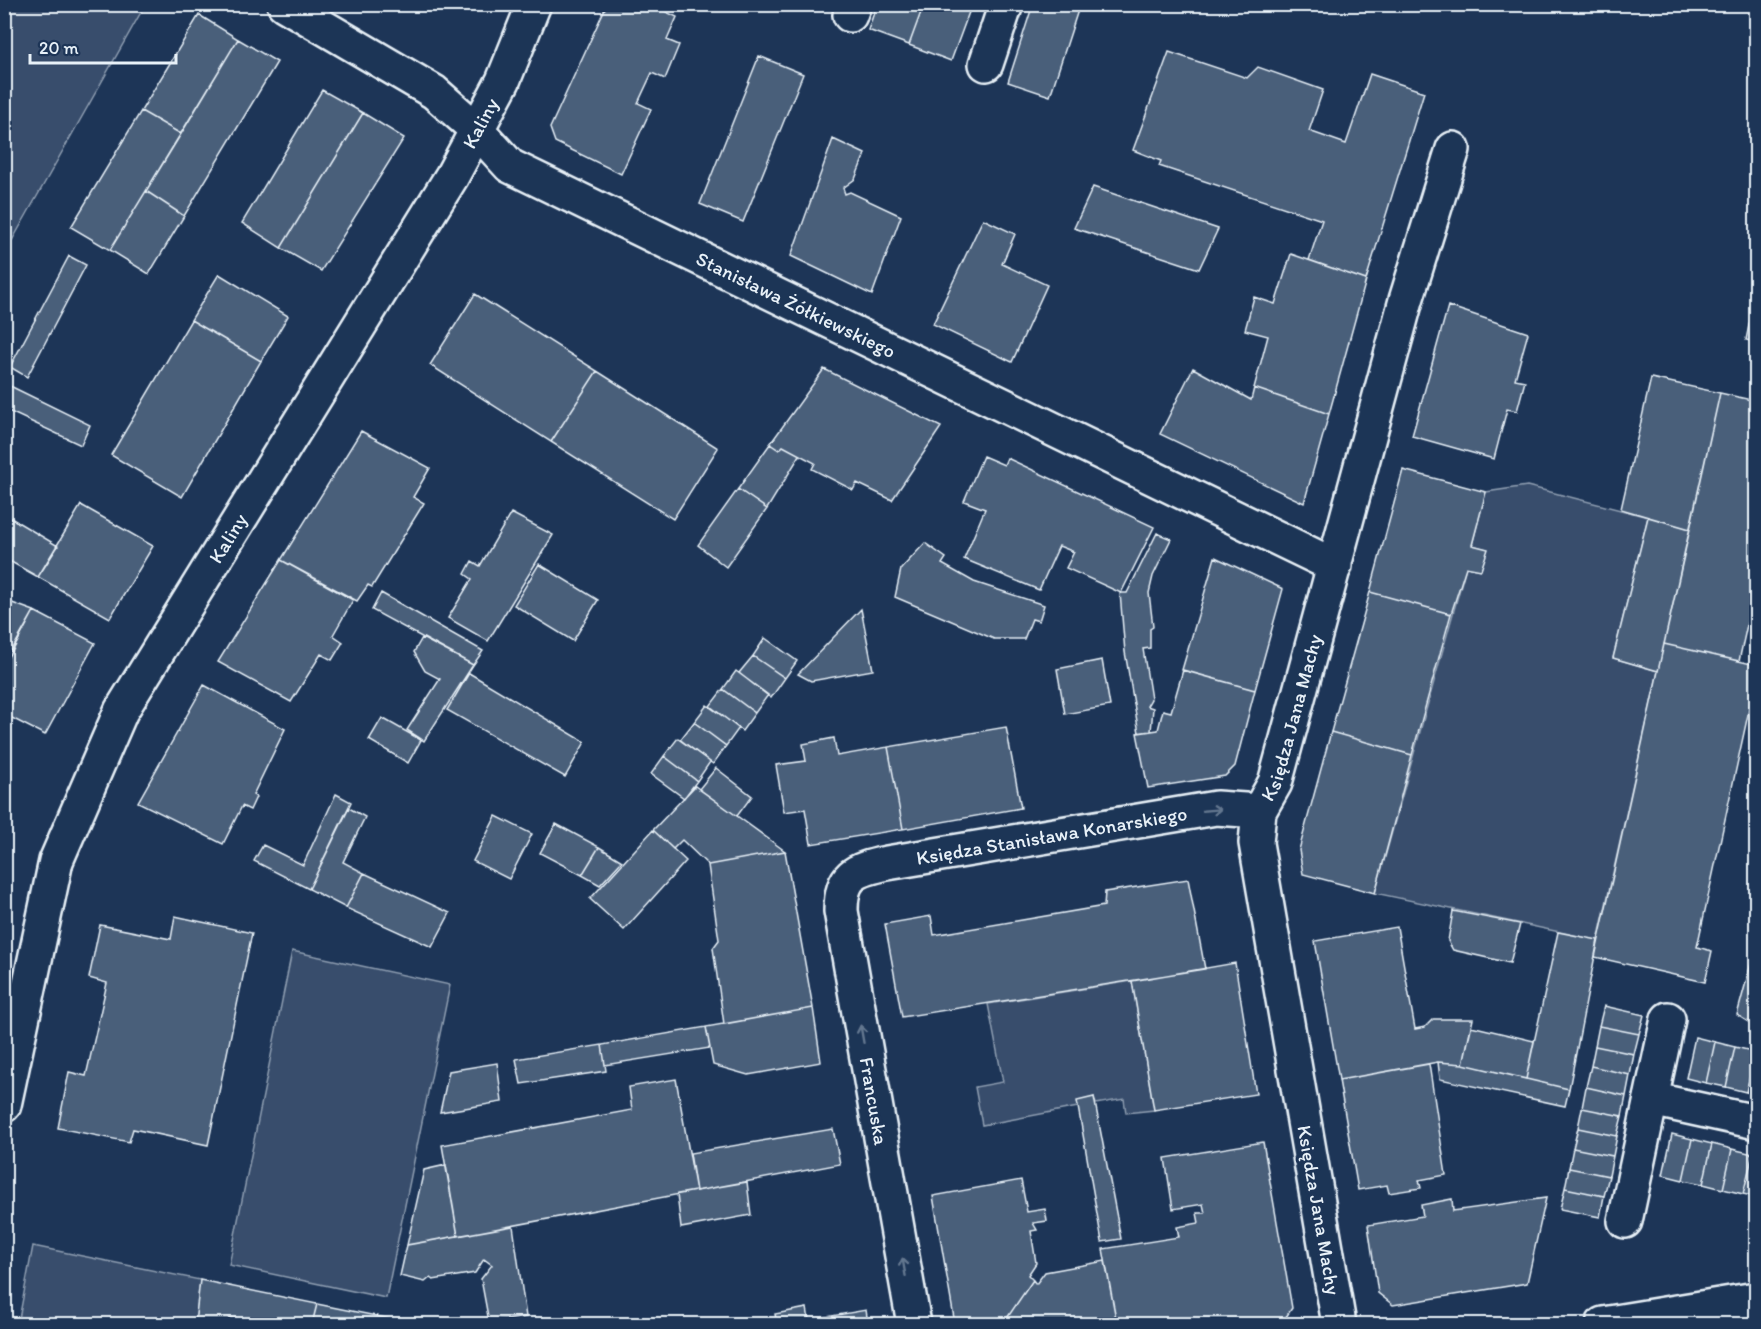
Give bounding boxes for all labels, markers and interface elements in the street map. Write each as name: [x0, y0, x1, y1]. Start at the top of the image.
scale bar: [30, 27, 176, 65]
text: 20 m: [39, 37, 79, 59]
street label: Kaliny: [457, 93, 504, 153]
street label: Stanisława Żółkiewskiego: [692, 246, 900, 363]
street label: Kaliny: [203, 509, 253, 568]
street label: Księdza Jana Machy: [1255, 631, 1327, 805]
street label: Księdza Stanisława Konarskiego: [914, 801, 1189, 870]
one-way arrow: [1202, 804, 1222, 815]
one-way arrow: [857, 1024, 868, 1044]
street label: Francuska: [854, 1055, 894, 1147]
street label: Księdza Jana Machy: [1292, 1123, 1346, 1297]
one-way arrow: [898, 1258, 909, 1277]

